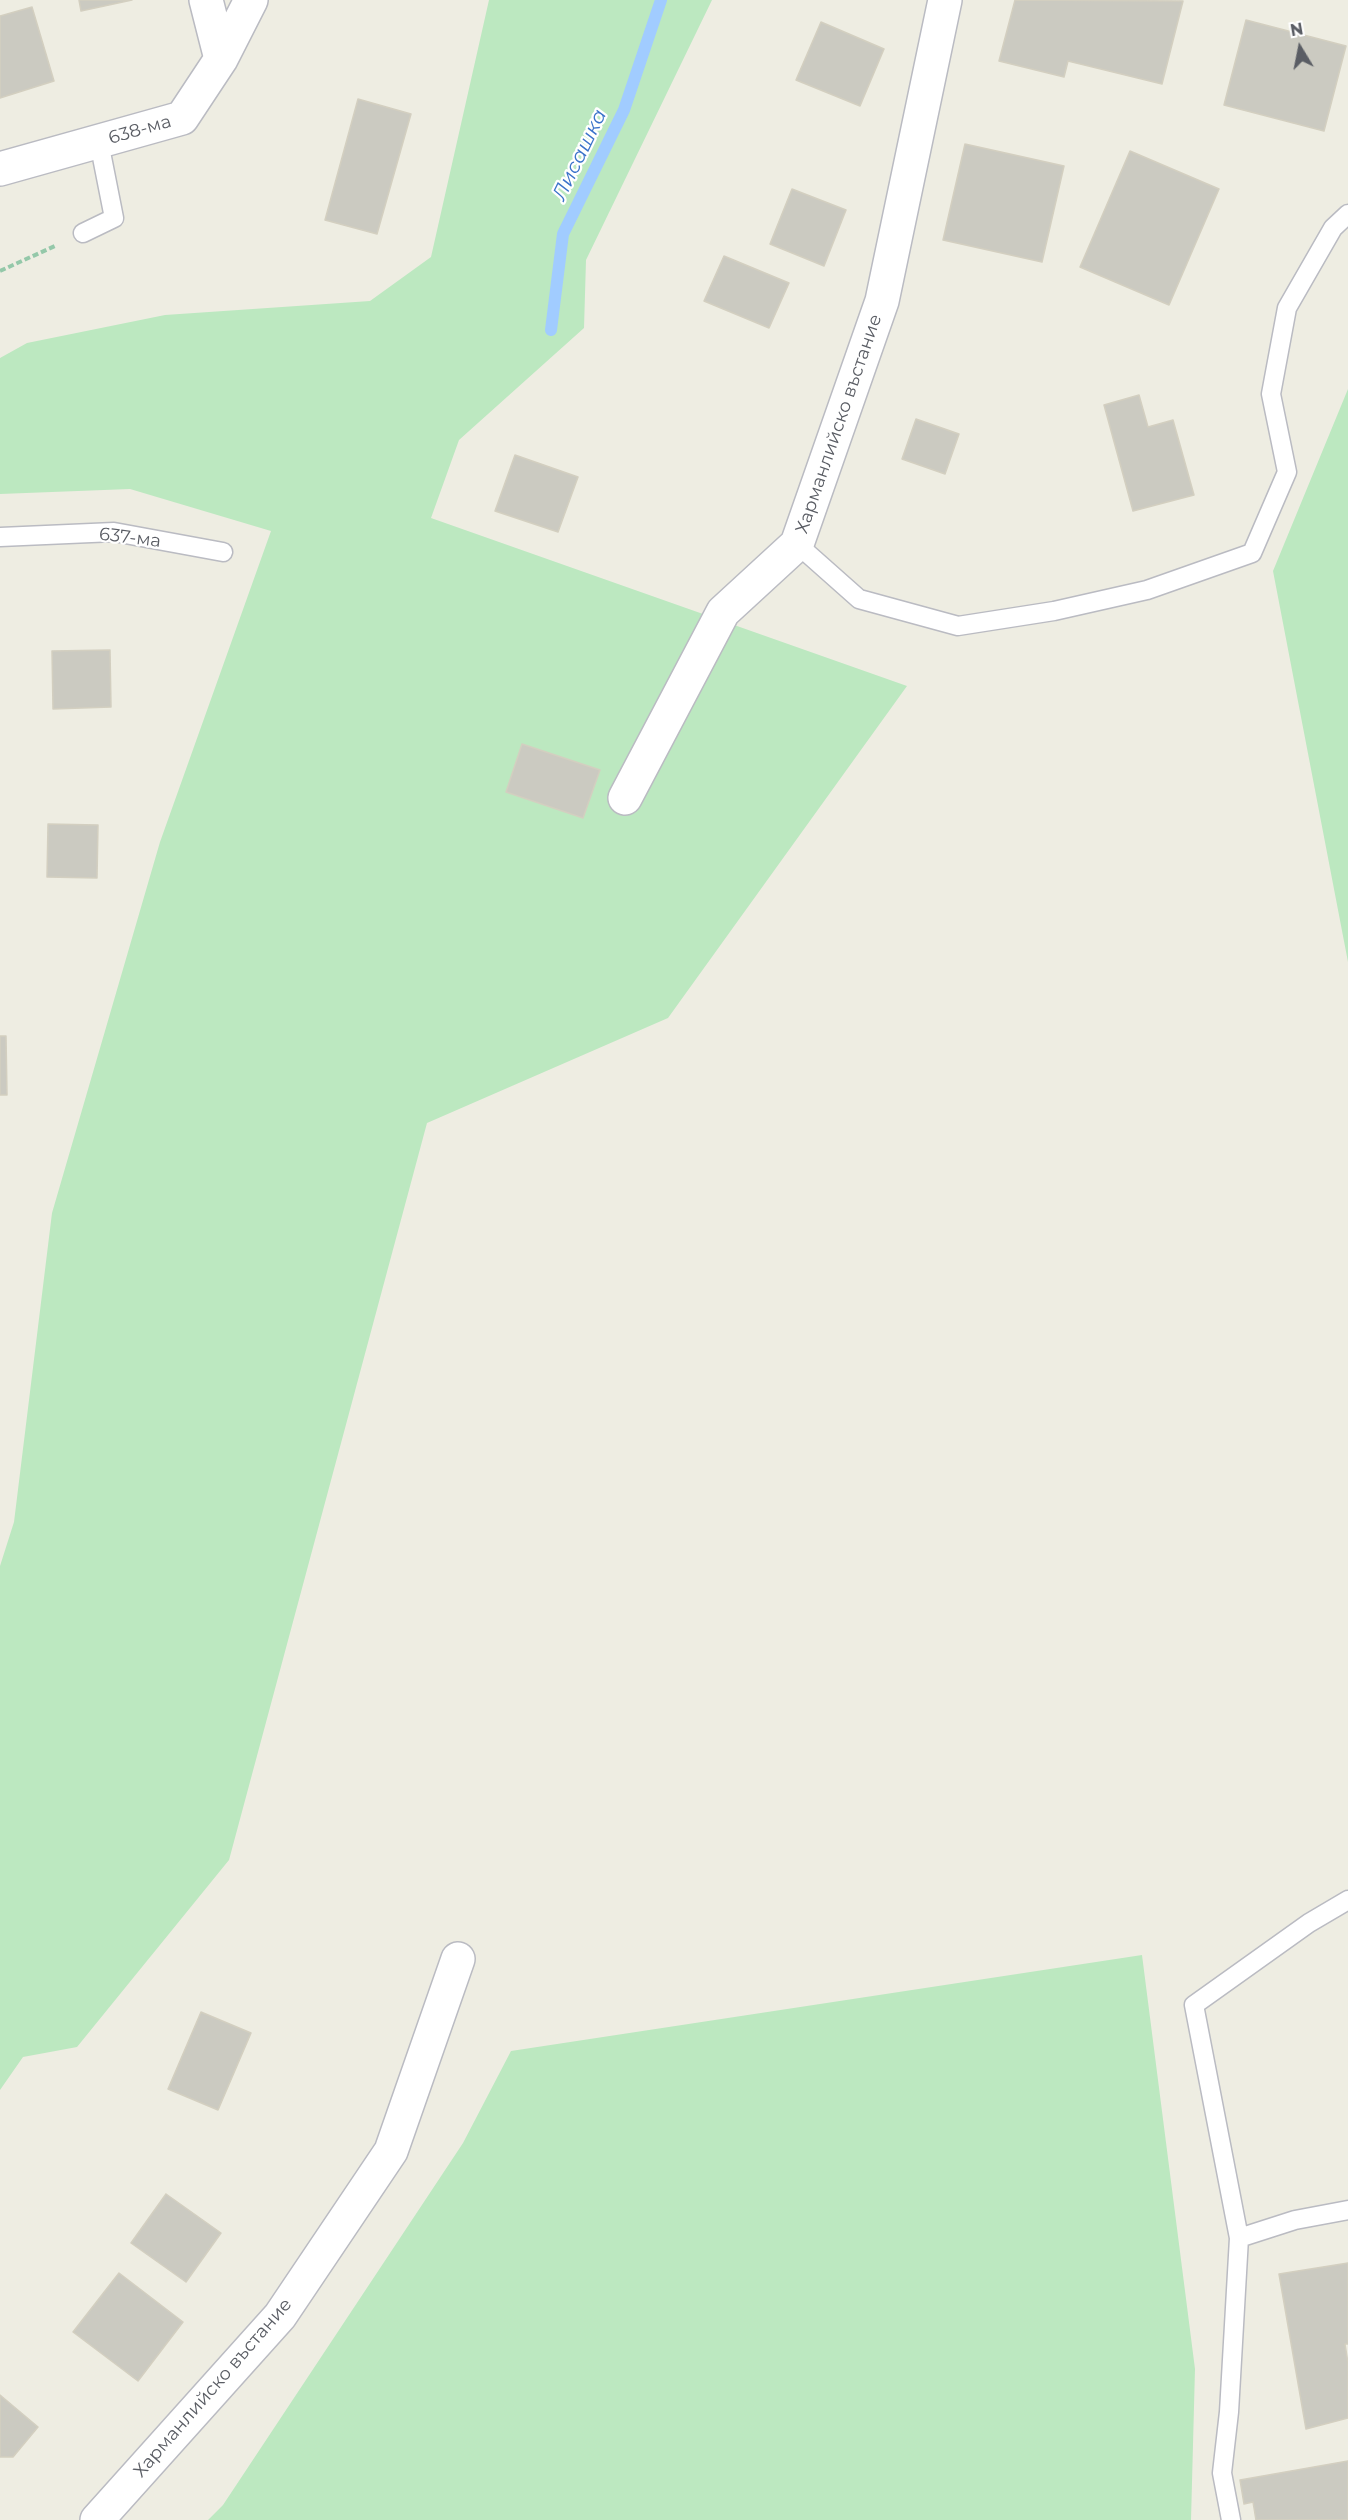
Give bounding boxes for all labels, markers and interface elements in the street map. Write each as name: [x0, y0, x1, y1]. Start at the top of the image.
north arrow: [1270, 18, 1330, 78]
text: N: [1289, 19, 1305, 40]
water label: Лисашка: [548, 106, 612, 204]
street label: 638-ма: [106, 111, 174, 149]
street label: Харманлийско въстание: [791, 312, 887, 536]
street label: 637-ма: [98, 523, 162, 553]
street label: Харманлийско въстание: [129, 2294, 297, 2482]

